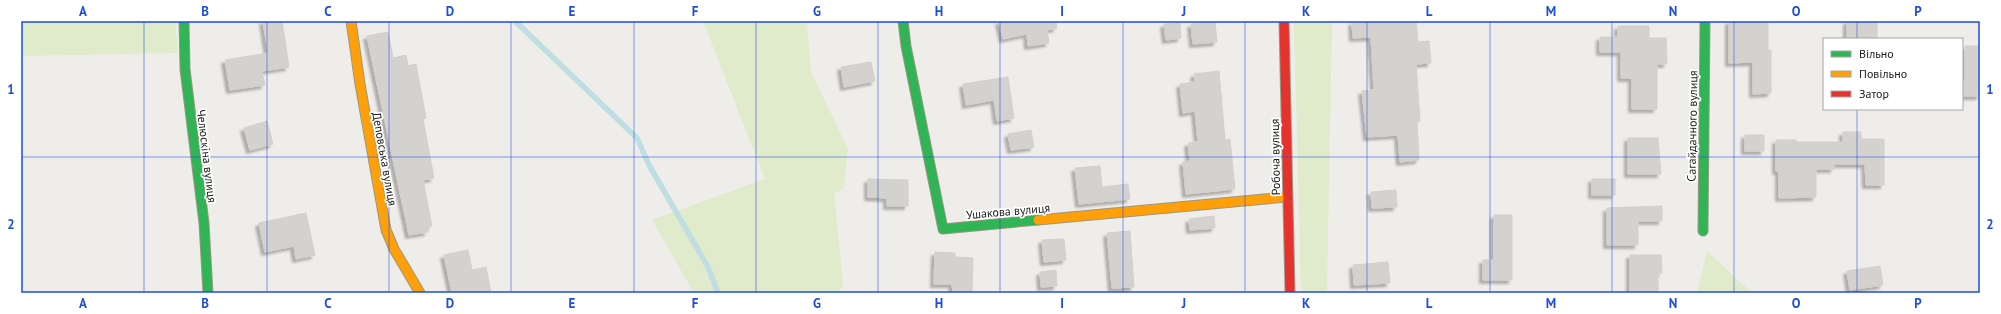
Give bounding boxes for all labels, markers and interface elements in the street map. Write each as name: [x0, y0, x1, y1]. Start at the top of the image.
text: A: [79, 3, 87, 20]
text: B: [201, 3, 209, 20]
text: C: [324, 3, 332, 20]
text: D: [446, 3, 454, 20]
text: E: [569, 3, 576, 20]
text: F: [692, 3, 699, 20]
text: G: [813, 3, 821, 20]
text: H: [935, 3, 943, 20]
text: I: [1060, 3, 1064, 20]
text: J: [1181, 3, 1186, 20]
text: K: [1302, 3, 1310, 20]
text: L: [1426, 3, 1433, 20]
text: M: [1546, 3, 1556, 20]
text: N: [1669, 3, 1677, 20]
text: O: [1792, 3, 1801, 20]
text: P: [1914, 3, 1922, 20]
legend: [1823, 38, 1963, 110]
text: Вільно: [1859, 46, 1894, 61]
text: Повільно: [1859, 66, 1907, 81]
street label: Сагайдачного вулиця: [1684, 70, 1700, 182]
text: 1: [7, 81, 15, 98]
text: 1: [1986, 81, 1994, 98]
text: Затор: [1859, 86, 1889, 101]
street label: Челюскіна вулиця: [194, 108, 220, 204]
street label: Деповська вулиця: [369, 111, 401, 207]
street label: Робоча вулиця: [1267, 118, 1283, 196]
street label: Ушакова вулиця: [965, 200, 1051, 222]
text: 2: [7, 216, 15, 233]
text: 2: [1986, 216, 1994, 233]
text: A: [79, 295, 87, 312]
text: B: [201, 295, 209, 312]
text: C: [324, 295, 332, 312]
text: D: [446, 295, 454, 312]
text: E: [569, 295, 576, 312]
text: F: [692, 295, 699, 312]
text: G: [813, 295, 821, 312]
text: H: [935, 295, 943, 312]
text: I: [1060, 295, 1064, 312]
text: J: [1181, 295, 1186, 312]
text: K: [1302, 295, 1310, 312]
text: L: [1426, 295, 1433, 312]
text: M: [1546, 295, 1556, 312]
text: N: [1669, 295, 1677, 312]
text: O: [1792, 295, 1801, 312]
text: P: [1914, 295, 1922, 312]

